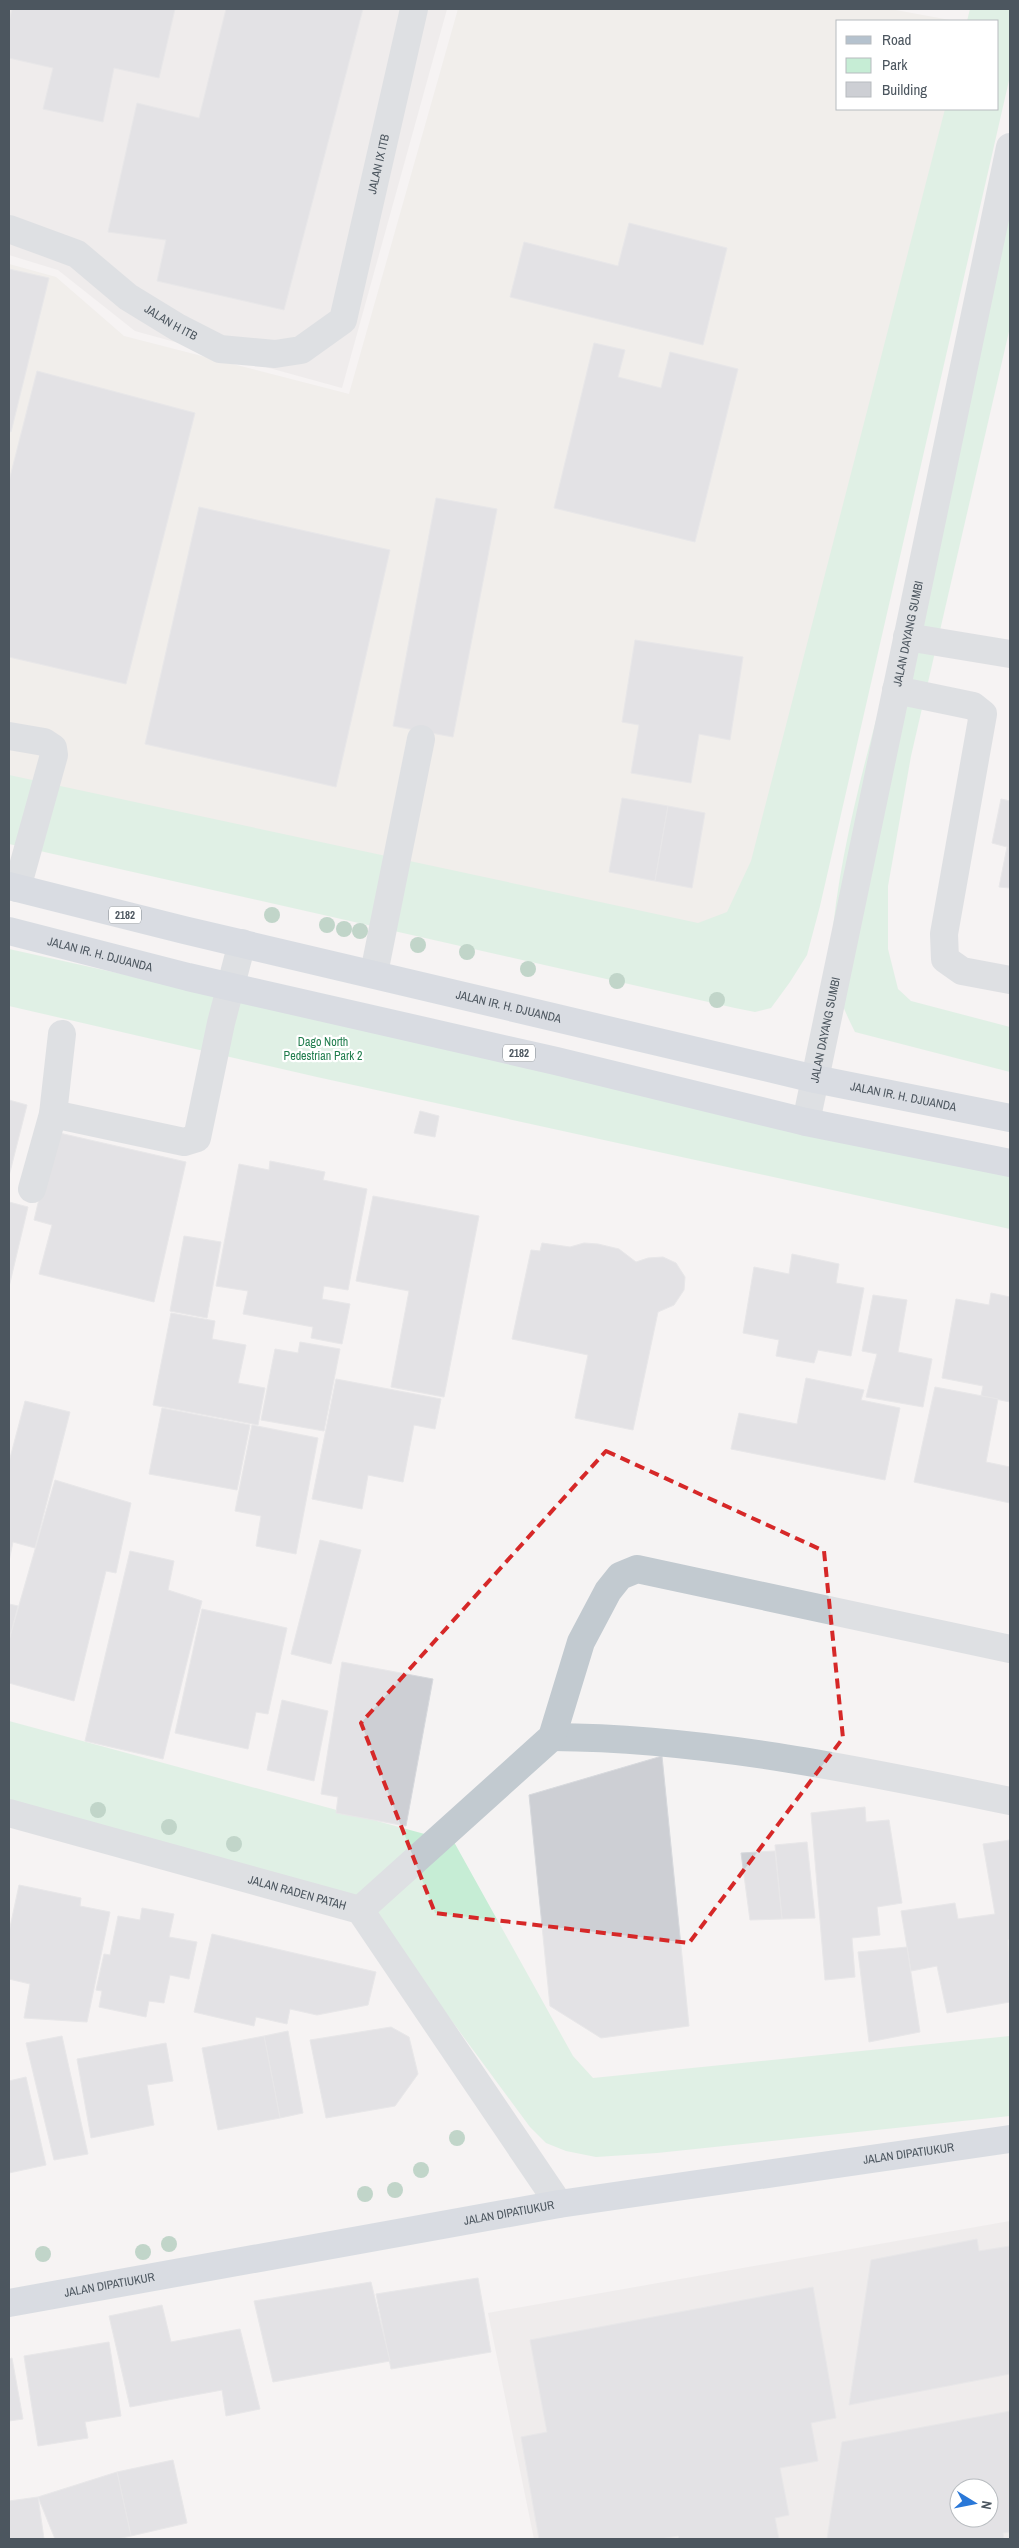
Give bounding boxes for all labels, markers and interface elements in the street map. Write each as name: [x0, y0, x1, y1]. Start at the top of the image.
legend: [836, 20, 999, 110]
text: Road: [882, 29, 911, 50]
text: Park: [882, 54, 908, 75]
text: Building: [882, 79, 927, 100]
street label: JALAN IX ITB: [364, 132, 393, 196]
street label: JALAN H ITB: [141, 301, 200, 344]
street label: JALAN DAYANG SUMBI: [889, 579, 927, 688]
road number: 2182: [109, 906, 141, 924]
street label: JALAN IR. H. DJUANDA: [46, 933, 155, 976]
street label: JALAN DAYANG SUMBI: [806, 976, 844, 1084]
street label: JALAN IR. H. DJUANDA: [454, 986, 563, 1027]
park label: Dago North Pedestrian Park 2: [284, 1034, 362, 1064]
road number: 2182: [503, 1044, 535, 1062]
street label: JALAN IR. H. DJUANDA: [849, 1078, 958, 1115]
street label: JALAN RADEN PATAH: [246, 1871, 348, 1914]
street label: JALAN DIPATIUKUR: [862, 2139, 955, 2168]
street label: JALAN DIPATIUKUR: [462, 2197, 555, 2229]
street label: JALAN DIPATIUKUR: [63, 2269, 156, 2301]
north arrow: [949, 2478, 999, 2528]
text: N: [977, 2500, 996, 2511]

